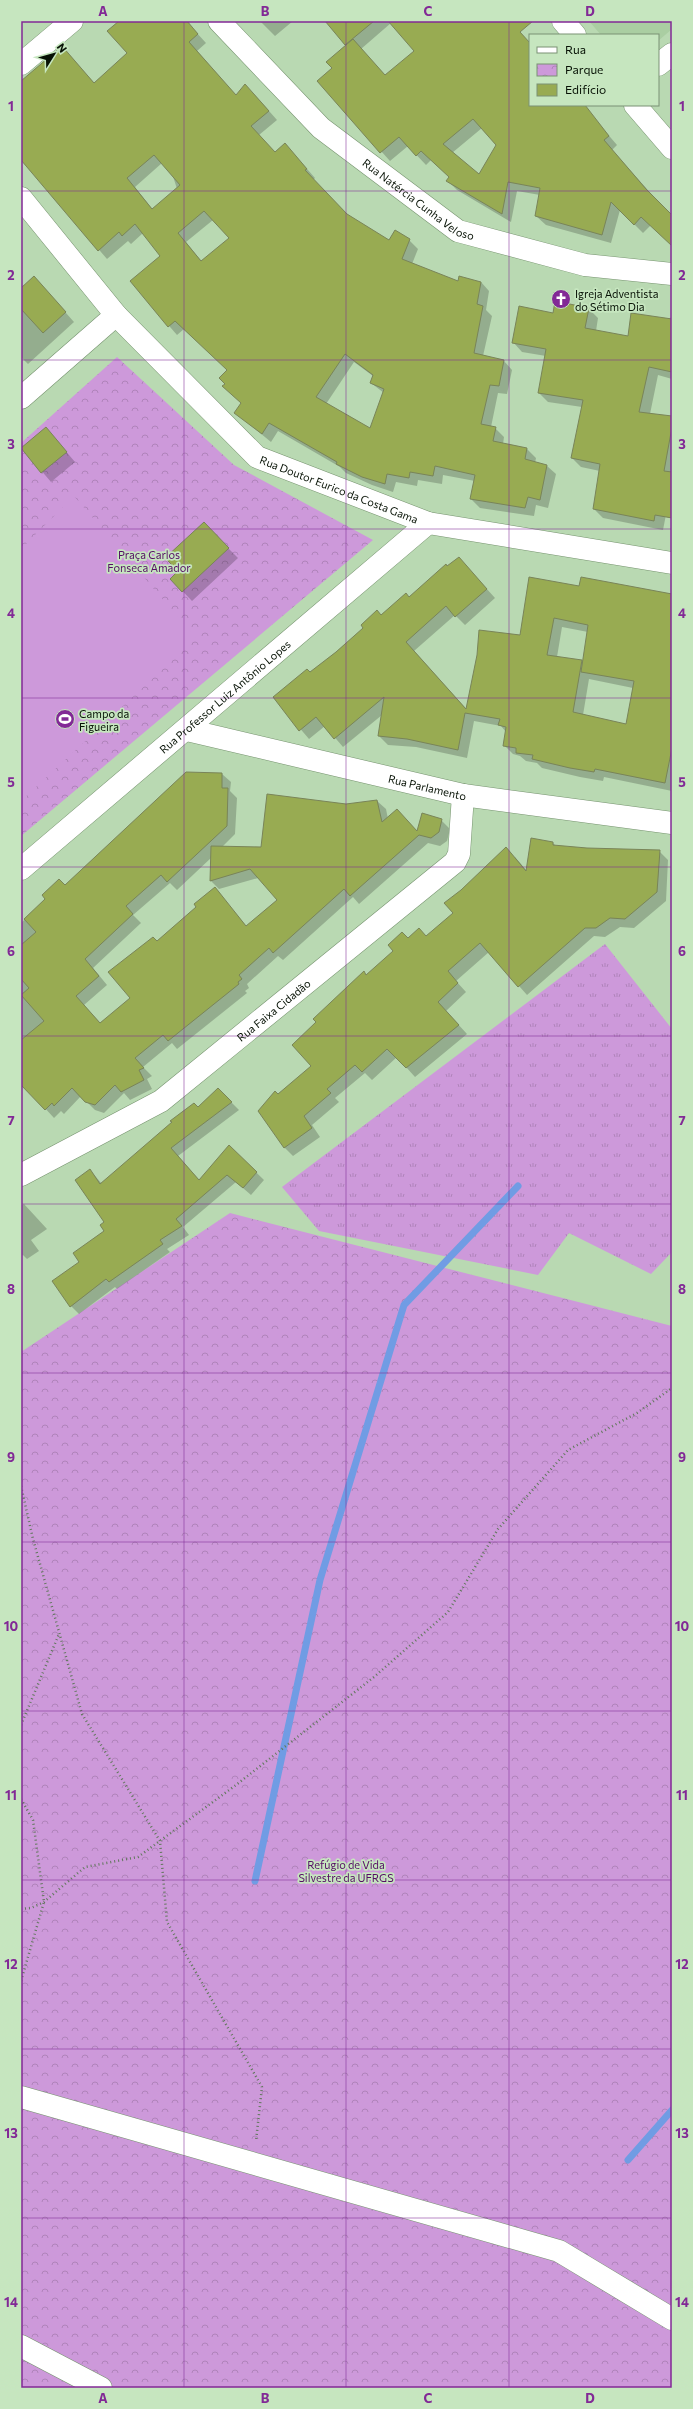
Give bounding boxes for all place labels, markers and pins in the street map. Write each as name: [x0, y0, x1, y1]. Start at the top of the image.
place label: Igreja Adventista do Sétimo Dia: [575, 287, 659, 313]
church icon: Igreja Adventista do Sétimo Dia: [550, 288, 572, 310]
place label: Campo da Figueira: [79, 707, 129, 733]
sports icon: Campo da Figueira: [54, 708, 76, 730]

